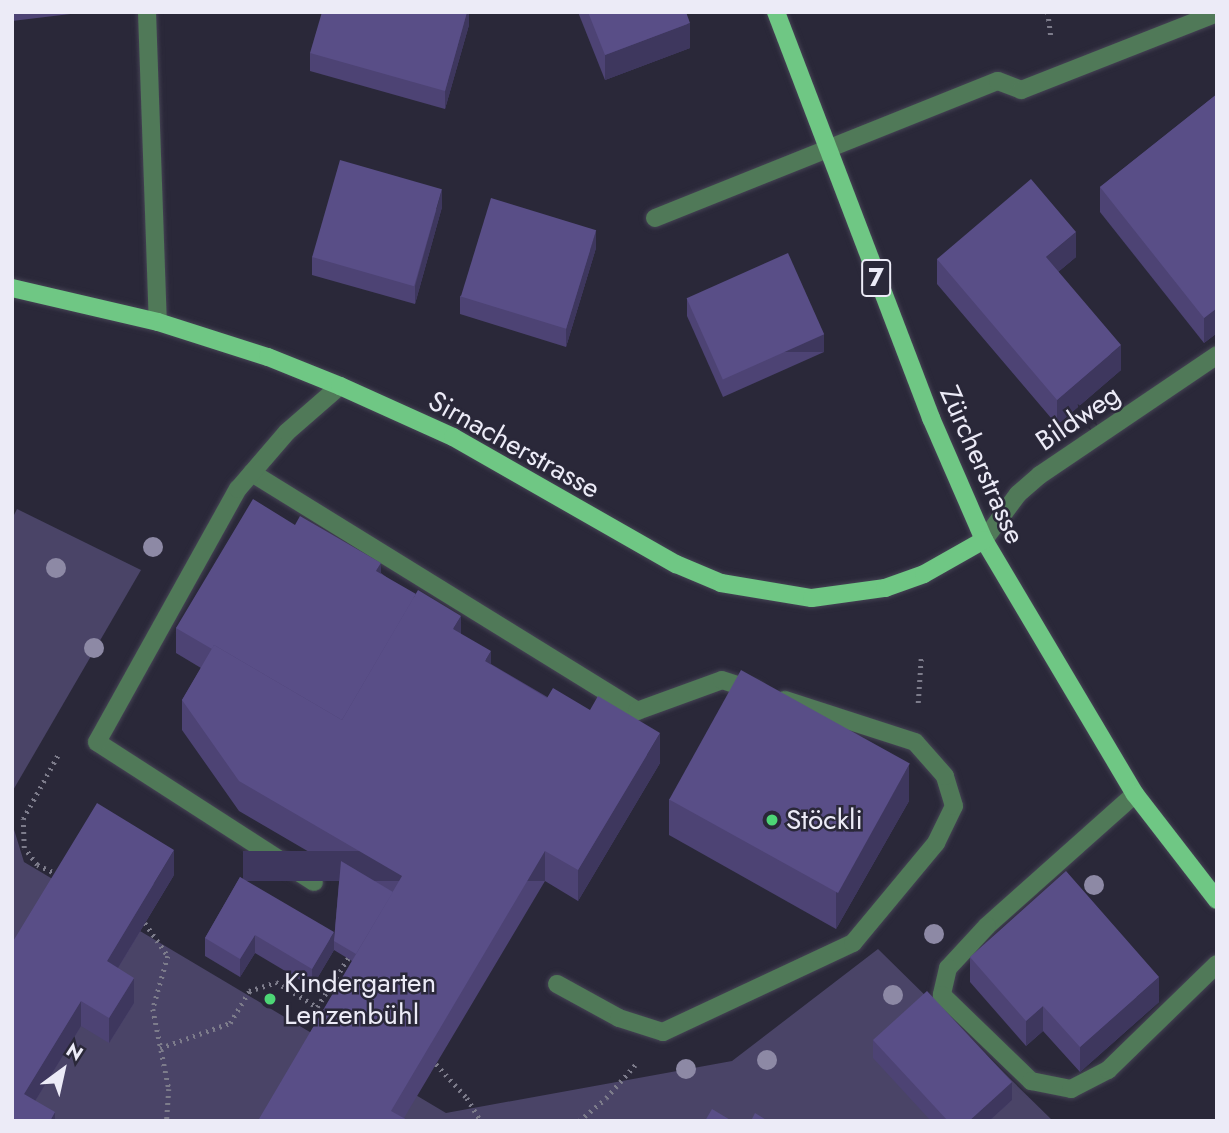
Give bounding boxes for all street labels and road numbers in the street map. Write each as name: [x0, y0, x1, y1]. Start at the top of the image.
road number: 7: [860, 256, 892, 300]
street label: Bildweg: [1030, 378, 1126, 458]
street label: Zürcherstrasse: [932, 381, 1032, 549]
street label: Sirnacherstrasse: [423, 384, 605, 506]

